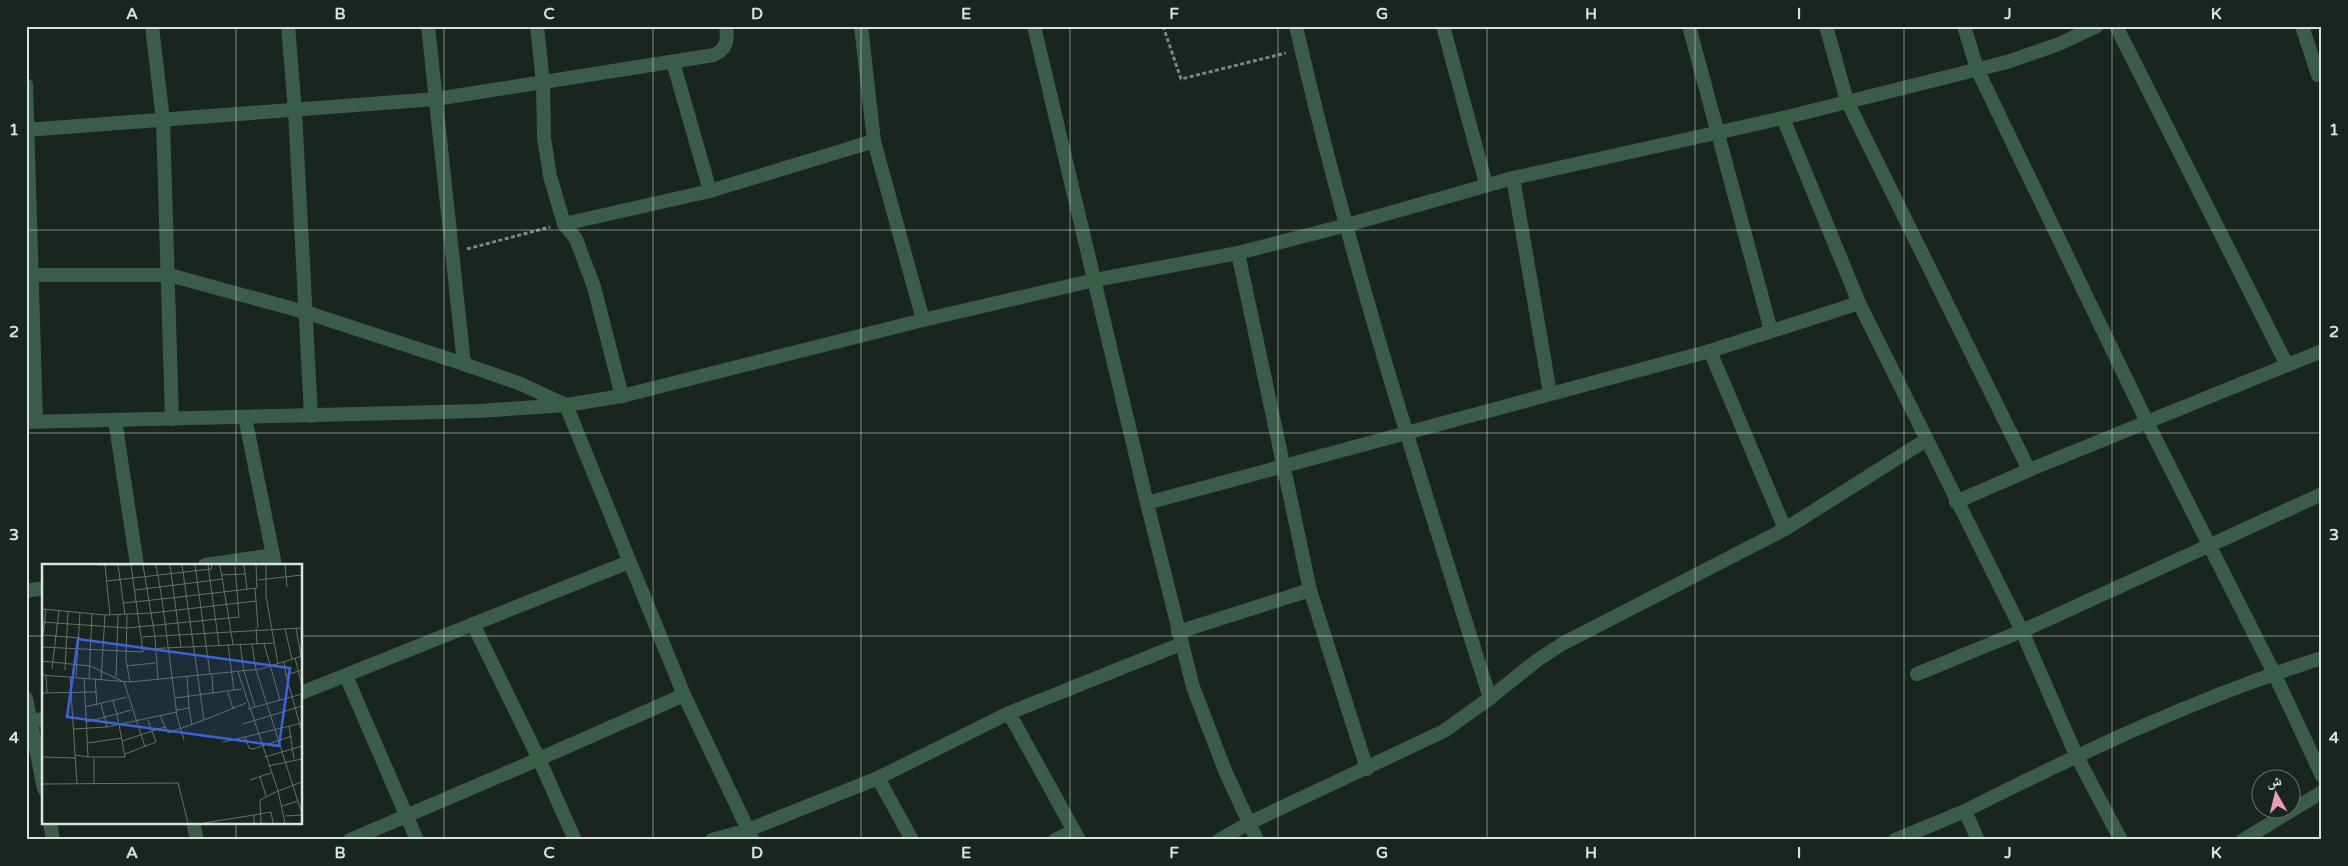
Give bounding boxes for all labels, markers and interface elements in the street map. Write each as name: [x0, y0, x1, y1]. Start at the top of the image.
text: A: [126, 4, 138, 24]
text: B: [334, 4, 346, 24]
text: C: [543, 4, 555, 24]
text: D: [751, 4, 763, 24]
text: E: [961, 4, 971, 24]
text: F: [1169, 4, 1179, 24]
text: G: [1376, 4, 1388, 24]
text: H: [1585, 4, 1597, 24]
text: I: [1797, 4, 1801, 24]
text: J: [2003, 4, 2012, 24]
text: K: [2211, 4, 2222, 24]
text: 1: [9, 120, 19, 140]
text: 1: [2329, 120, 2339, 140]
text: 2: [9, 322, 19, 342]
text: 2: [2329, 322, 2339, 342]
text: 3: [9, 525, 19, 545]
text: 3: [2329, 525, 2339, 545]
inset map: [42, 564, 302, 824]
text: 4: [9, 728, 19, 748]
text: 4: [2329, 728, 2339, 748]
north arrow: [2250, 768, 2300, 818]
text: ش: [2266, 772, 2283, 791]
text: A: [126, 843, 138, 863]
text: B: [334, 843, 346, 863]
text: C: [543, 843, 555, 863]
text: D: [751, 843, 763, 863]
text: E: [961, 843, 971, 863]
text: F: [1169, 843, 1179, 863]
text: G: [1376, 843, 1388, 863]
text: H: [1585, 843, 1597, 863]
text: I: [1797, 843, 1801, 863]
text: J: [2003, 843, 2012, 863]
text: K: [2211, 843, 2222, 863]

